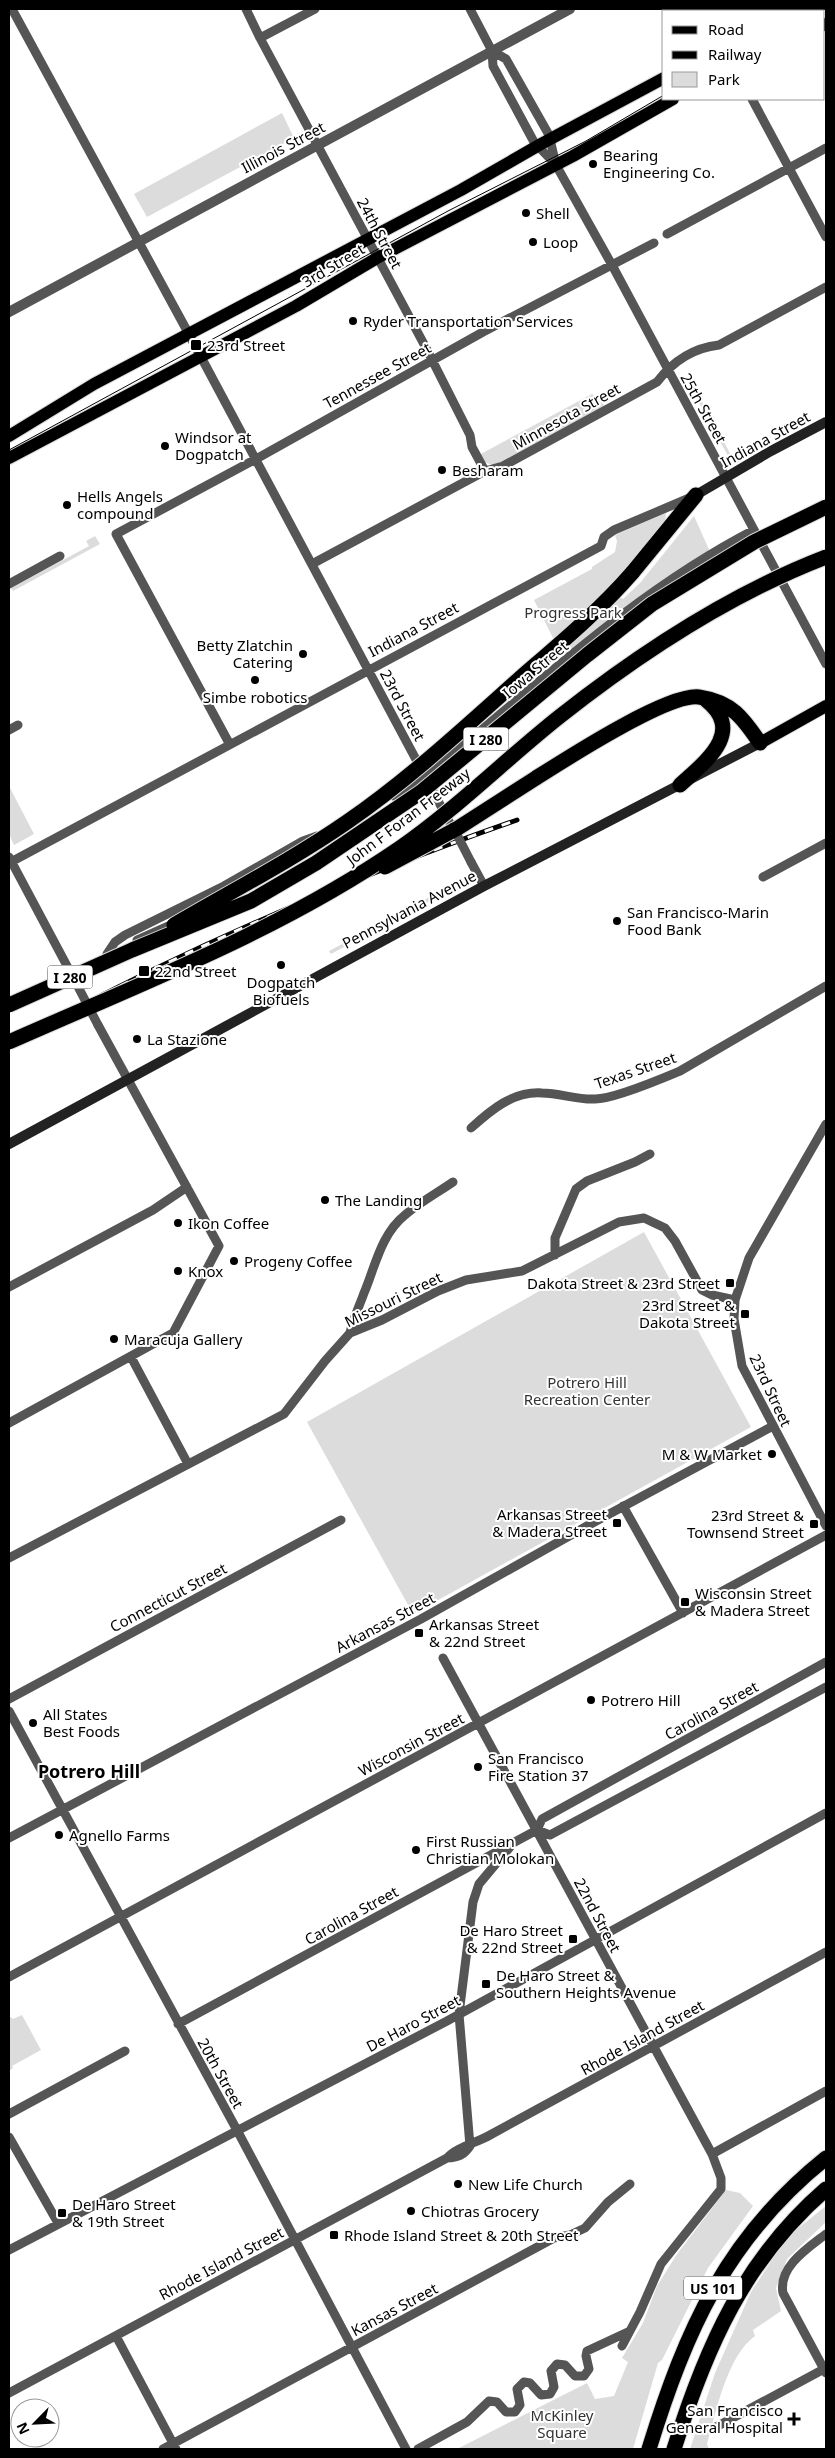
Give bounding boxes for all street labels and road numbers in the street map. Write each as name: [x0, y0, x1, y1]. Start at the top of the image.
street label: Illinois Street: [238, 116, 329, 177]
street label: 24th Street: [353, 194, 407, 272]
street label: 3rd Street: [298, 238, 368, 291]
street label: Tennessee Street: [320, 337, 435, 413]
street label: 25th Street: [676, 369, 732, 447]
street label: Minnesota Street: [509, 378, 624, 454]
street label: Indiana Street: [717, 406, 814, 472]
street label: Indiana Street: [364, 597, 462, 661]
street label: Iowa Street: [498, 635, 572, 702]
street label: 23rd Street: [376, 666, 430, 745]
road number: I 280: [464, 728, 508, 751]
street label: John F Foran Freeway: [341, 763, 474, 870]
street label: Pennsylvania Avenue: [339, 865, 479, 953]
road number: I 280: [48, 966, 92, 989]
street label: Texas Street: [592, 1047, 679, 1093]
street label: Missouri Street: [341, 1267, 446, 1331]
street label: 23rd Street: [745, 1350, 797, 1430]
street label: Connecticut Street: [106, 1557, 230, 1636]
street label: Arkansas Street: [332, 1587, 439, 1657]
street label: Carolina Street: [661, 1676, 762, 1744]
street label: Wisconsin Street: [355, 1708, 468, 1780]
street label: 22nd Street: [570, 1874, 626, 1956]
street label: Carolina Street: [301, 1881, 402, 1949]
street label: De Haro Street: [363, 1990, 464, 2056]
street label: Rhode Island Street: [577, 1994, 708, 2079]
street label: 20th Street: [193, 2034, 249, 2112]
street label: Rhode Island Street: [155, 2221, 287, 2304]
road number: US 101: [684, 2276, 742, 2300]
street label: Kansas Street: [347, 2277, 441, 2340]

